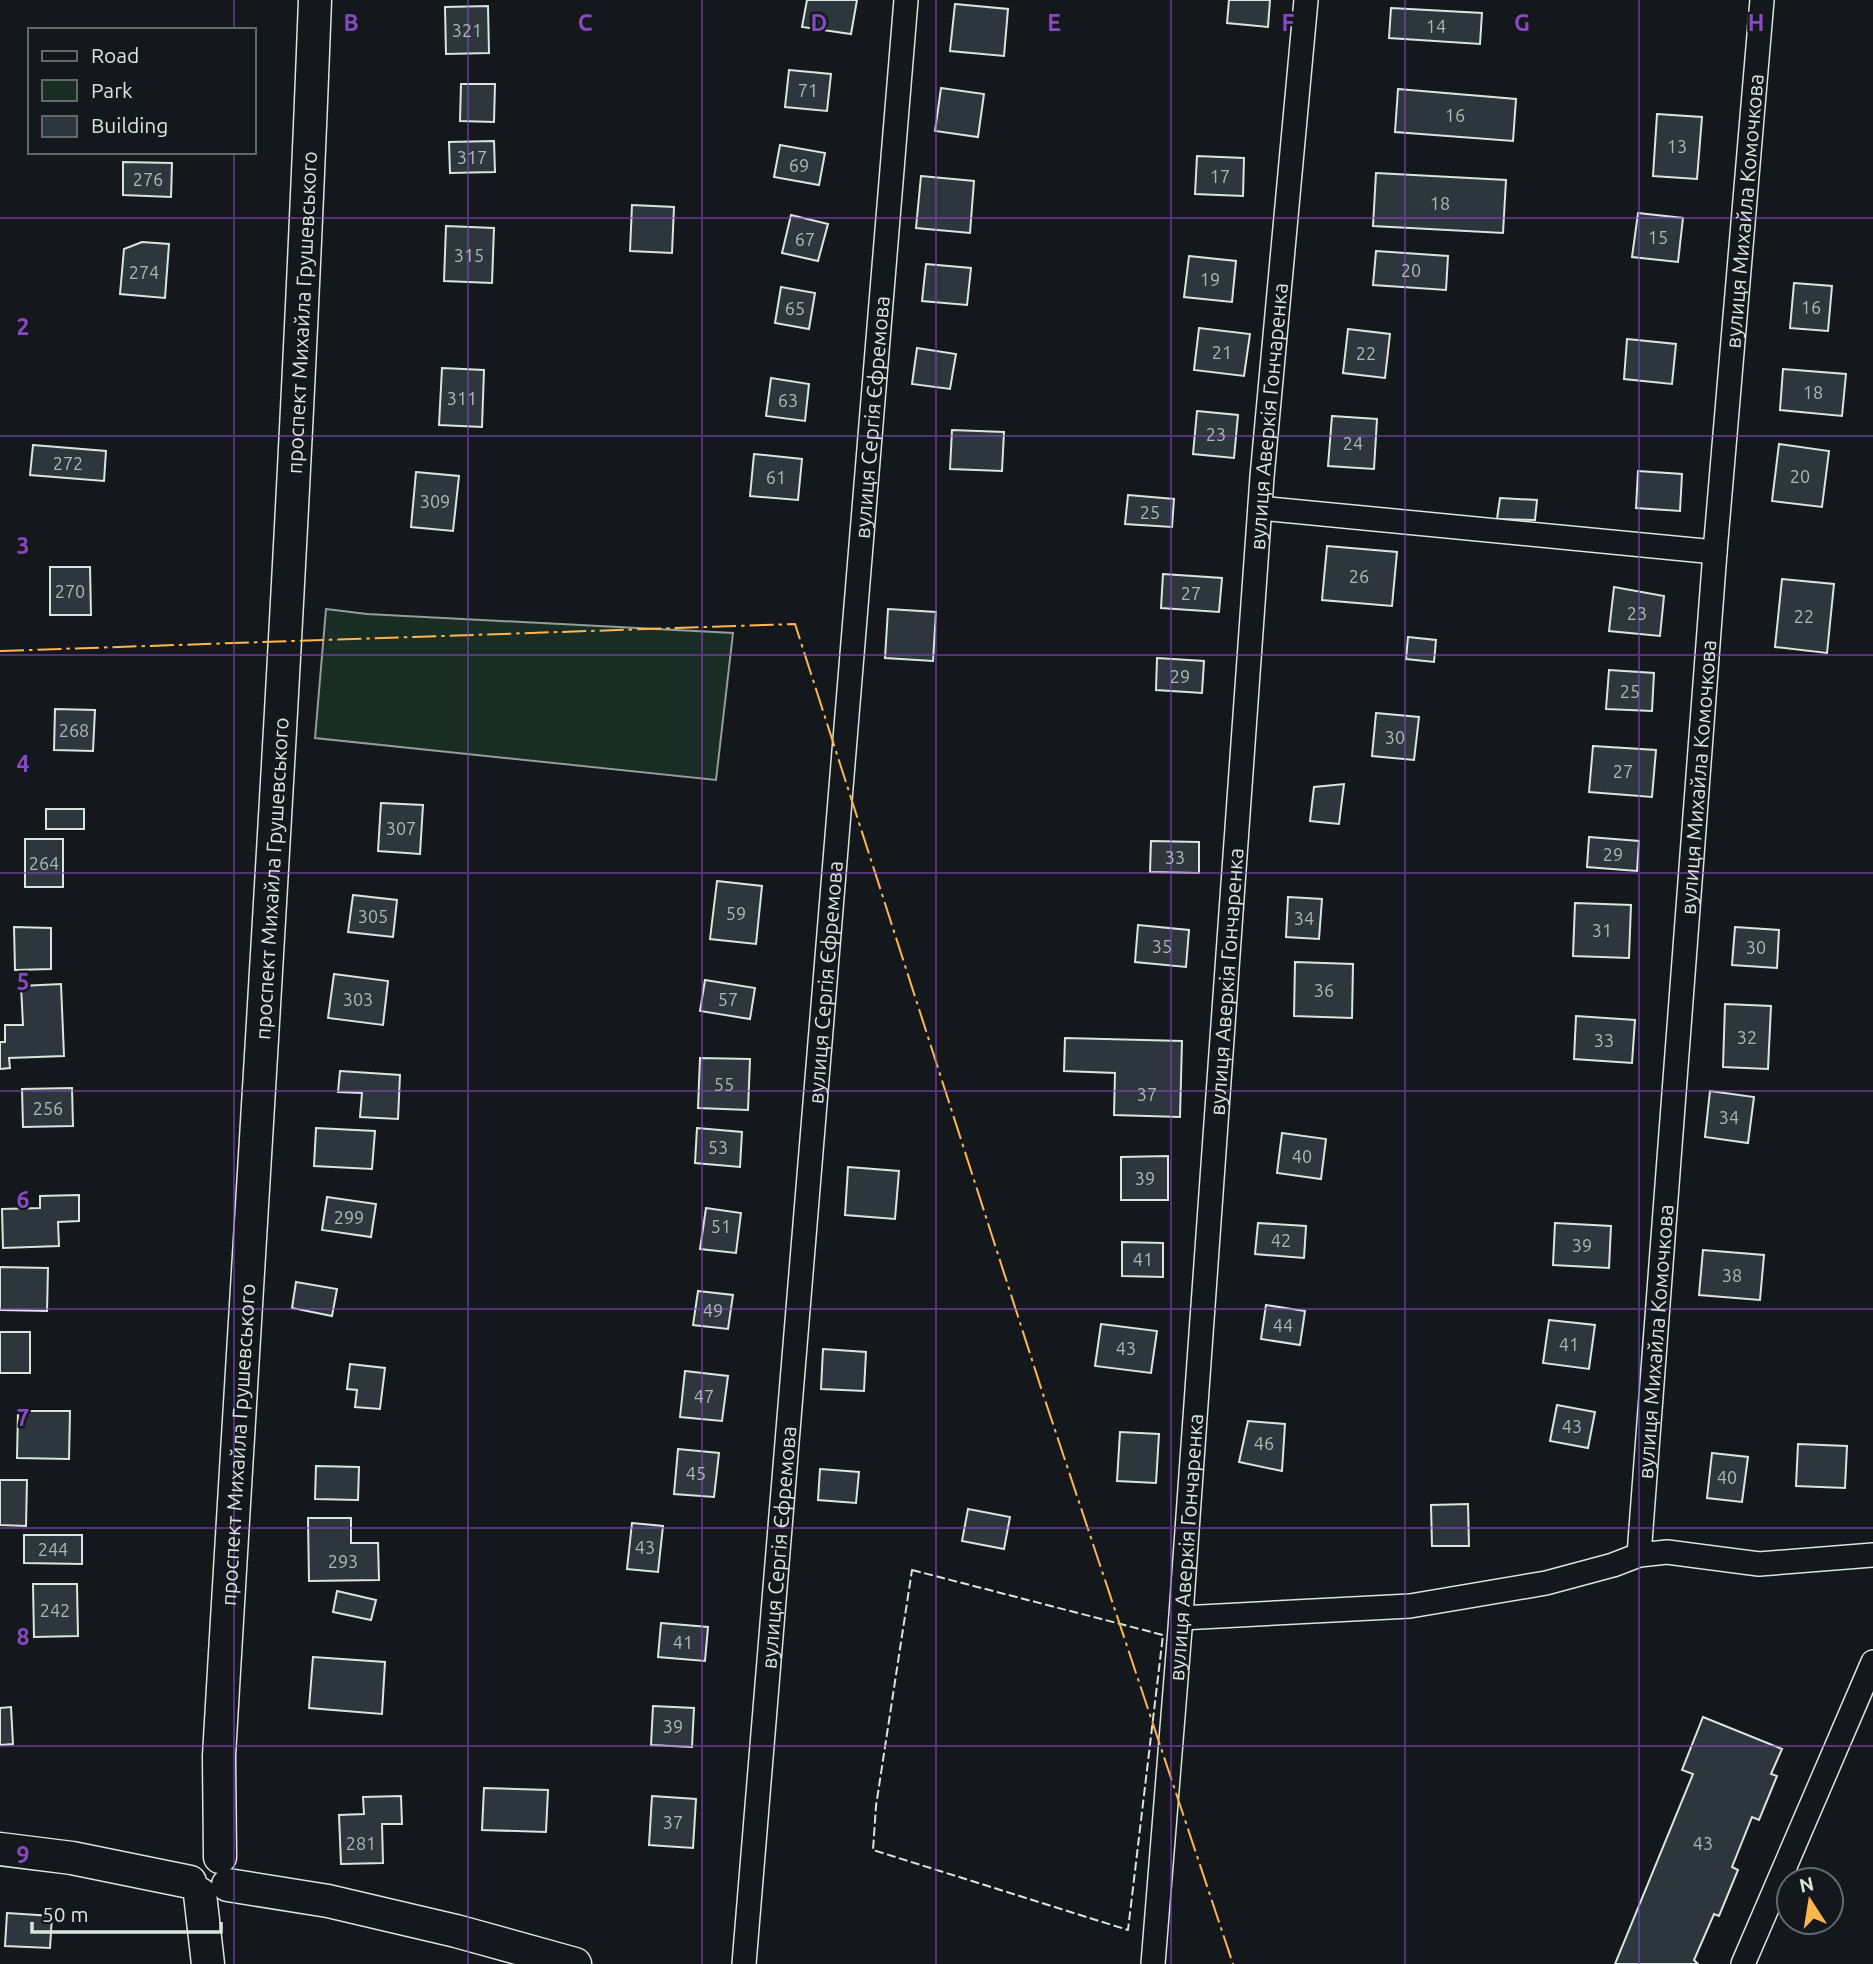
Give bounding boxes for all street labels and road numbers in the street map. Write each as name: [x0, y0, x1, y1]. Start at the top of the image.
street label: вулиця Михайла Комочкова: [1720, 73, 1768, 349]
street label: проспект Михайла Грушевського: [282, 151, 321, 474]
street label: вулиця Аверкія Гончаренка: [1245, 282, 1292, 551]
street label: вулиця Сергія Єфремова: [850, 295, 894, 540]
street label: вулиця Михайла Комочкова: [1676, 639, 1720, 915]
street label: проспект Михайла Грушевського: [250, 717, 293, 1041]
street label: вулиця Аверкія Гончаренка: [1205, 847, 1248, 1116]
street label: вулиця Сергія Єфремова: [803, 860, 847, 1105]
street label: вулиця Михайла Комочкова: [1633, 1203, 1678, 1480]
street label: проспект Михайла Грушевського: [216, 1283, 259, 1607]
street label: вулиця Аверкія Гончаренка: [1164, 1413, 1207, 1682]
street label: вулиця Сергія Єфремова: [756, 1425, 800, 1670]

